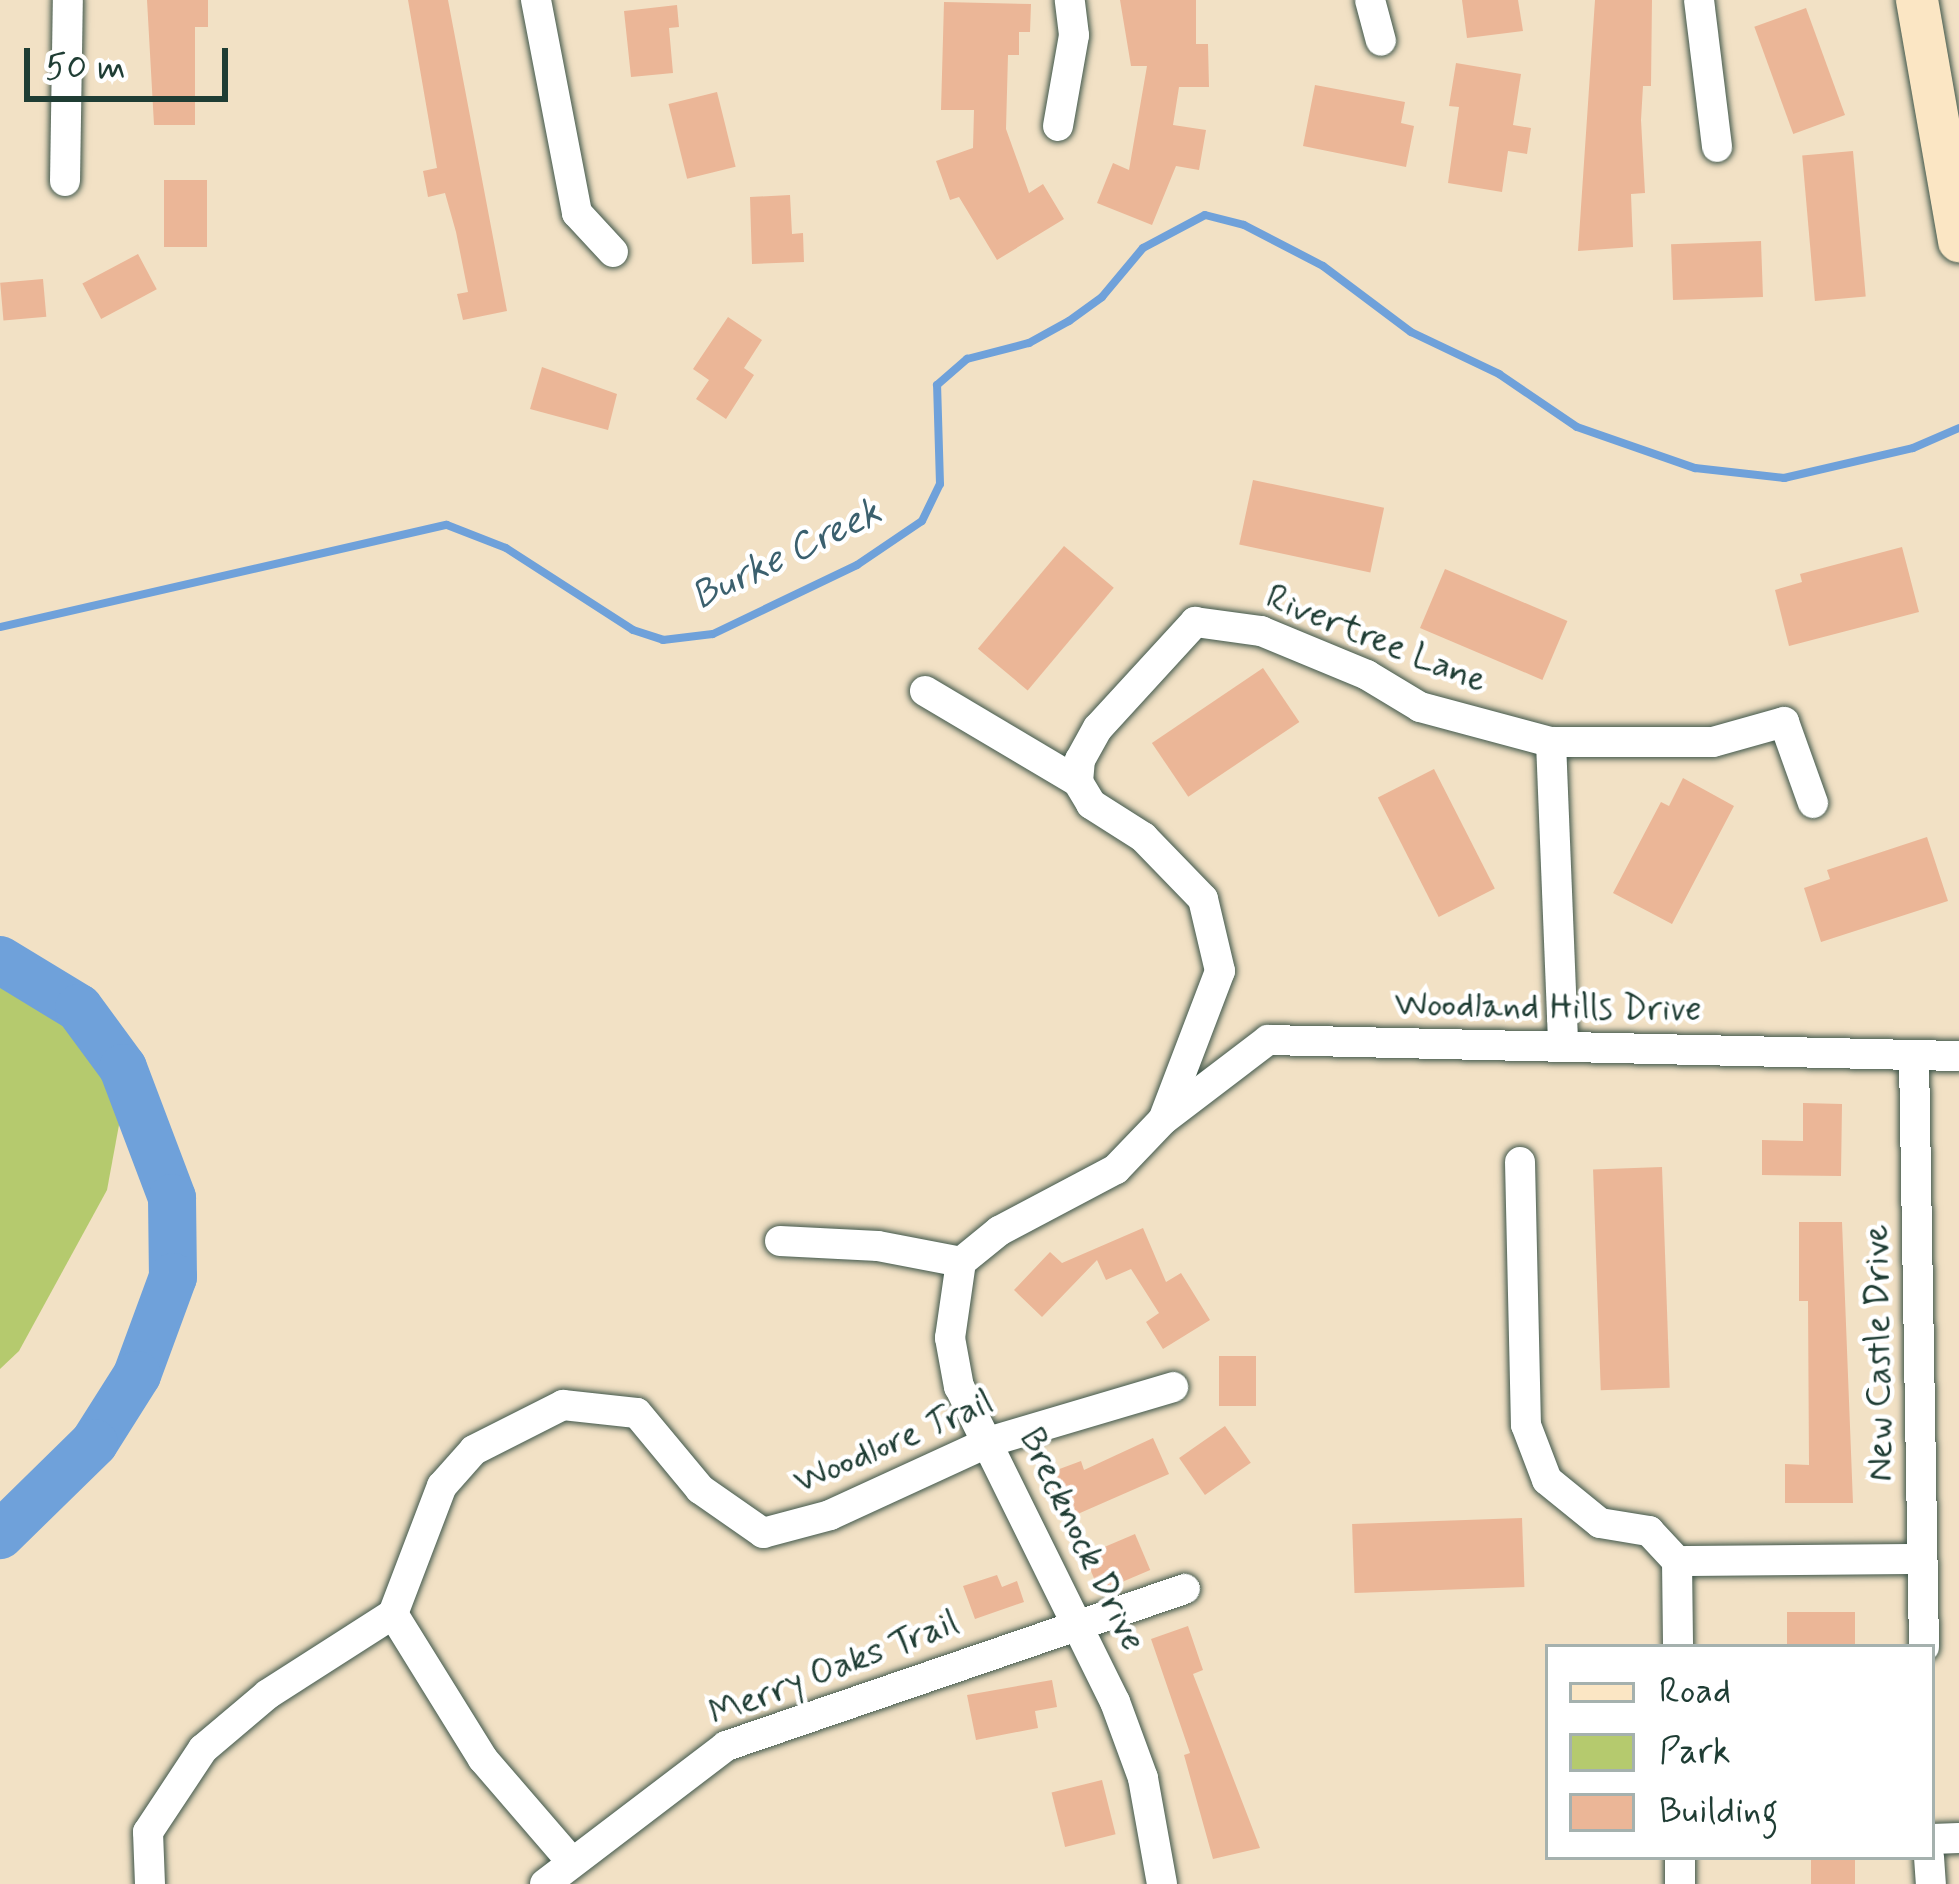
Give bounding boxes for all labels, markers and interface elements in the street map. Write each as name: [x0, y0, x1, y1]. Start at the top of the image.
scale bar: [30, 24, 234, 98]
text: 50 m: [45, 45, 126, 92]
water label: Burke Creek: [685, 490, 889, 622]
street label: Rivertree Lane: [1259, 576, 1493, 704]
street label: Woodland Hills Drive: [1394, 984, 1702, 1032]
street label: New Castle Drive: [1856, 1223, 1904, 1483]
street label: Woodlore Trail: [790, 1383, 998, 1503]
street label: Brecknock Drive: [1009, 1422, 1153, 1658]
street label: Merry Oaks Trail: [705, 1602, 963, 1736]
legend: [1545, 1644, 1935, 1860]
text: Road: [1659, 1669, 1731, 1716]
text: Park: [1659, 1729, 1731, 1776]
text: Building: [1659, 1789, 1778, 1836]

